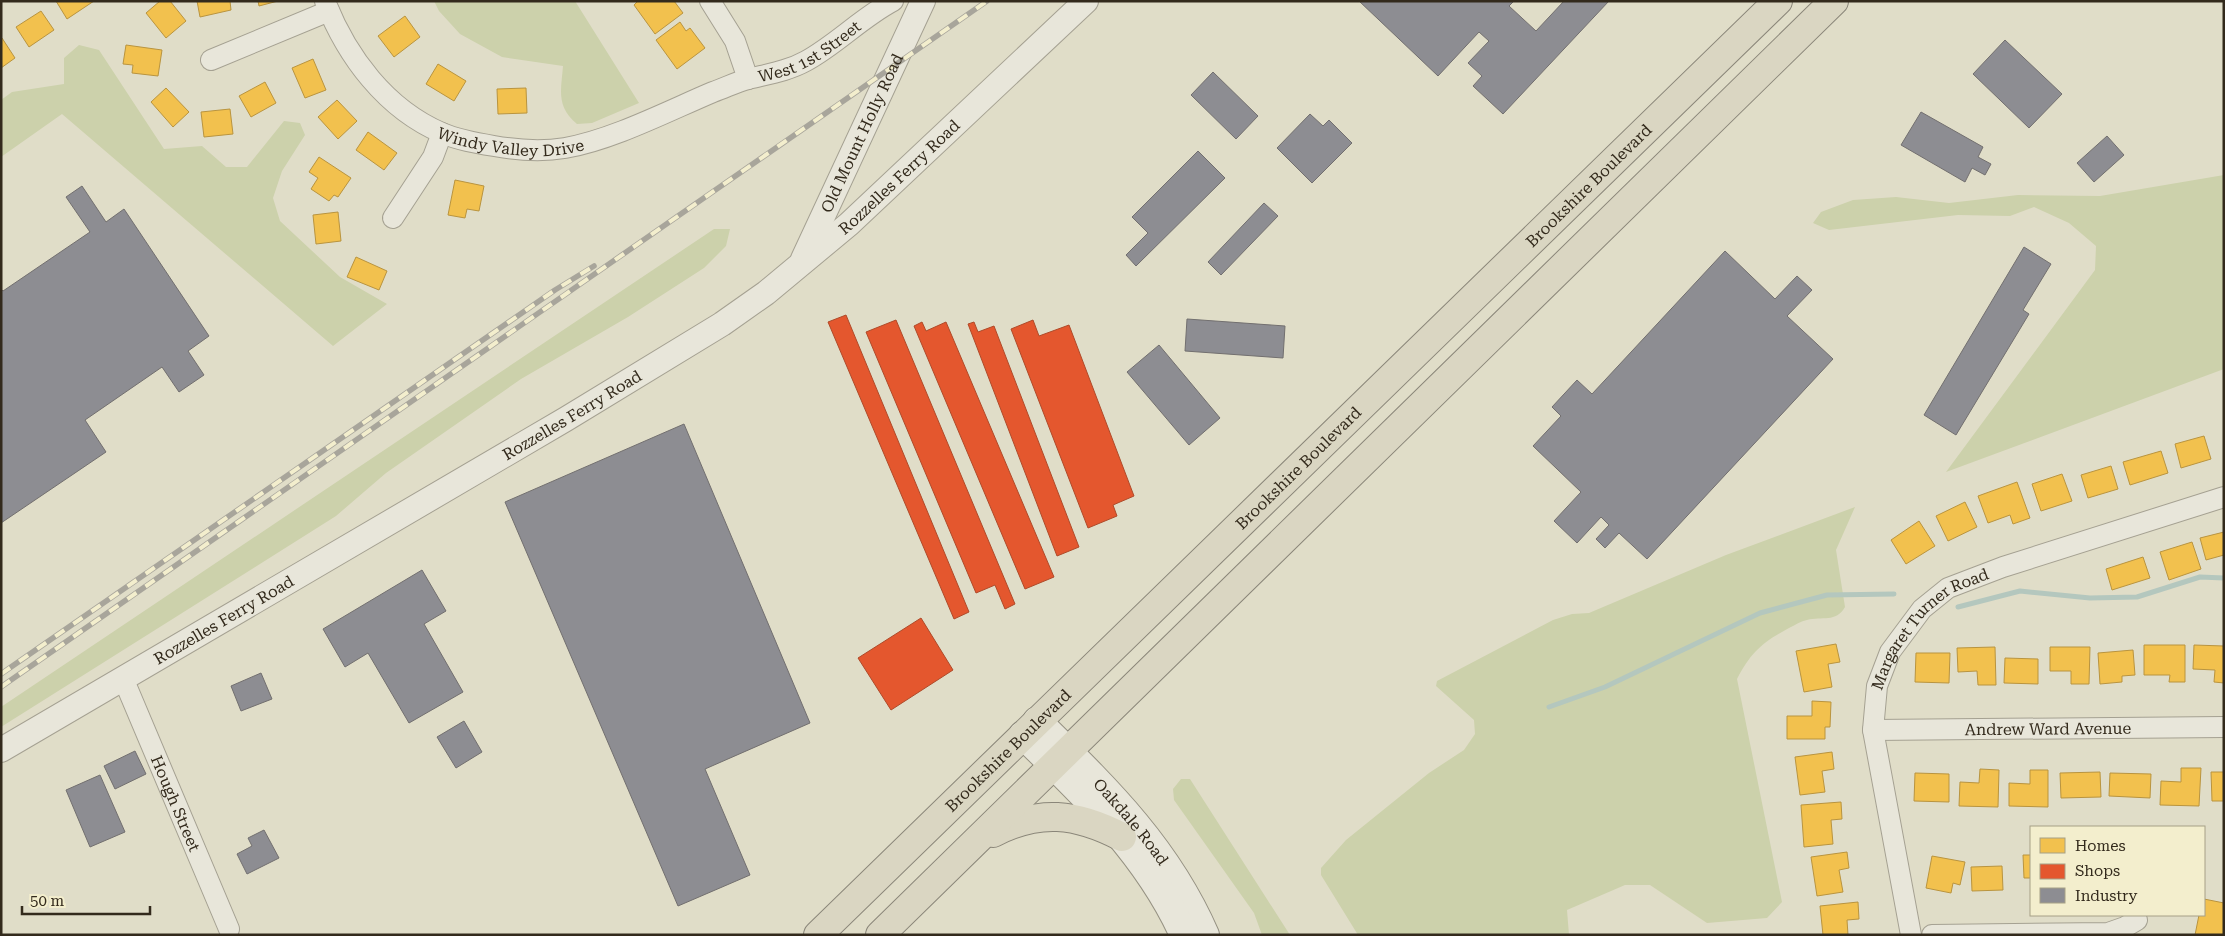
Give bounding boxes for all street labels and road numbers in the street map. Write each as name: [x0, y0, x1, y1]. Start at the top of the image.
street label: West 1st Street: [756, 16, 864, 86]
street label: Old Mount Holly Road: [817, 51, 907, 215]
street label: Rozzelles Ferry Road: [835, 116, 963, 238]
street label: Brookshire Boulevard: [1522, 120, 1655, 251]
street label: Windy Valley Drive: [435, 123, 586, 160]
street label: Rozzelles Ferry Road: [499, 366, 645, 464]
street label: Brookshire Boulevard: [1232, 403, 1365, 533]
street label: Margaret Turner Road: [1867, 564, 1991, 692]
street label: Rozzelles Ferry Road: [150, 571, 297, 668]
street label: Brookshire Boulevard: [941, 685, 1075, 815]
street label: Andrew Ward Avenue: [1965, 718, 2132, 739]
street label: Hough Street: [147, 752, 205, 854]
street label: Oakdale Road: [1090, 774, 1173, 869]

